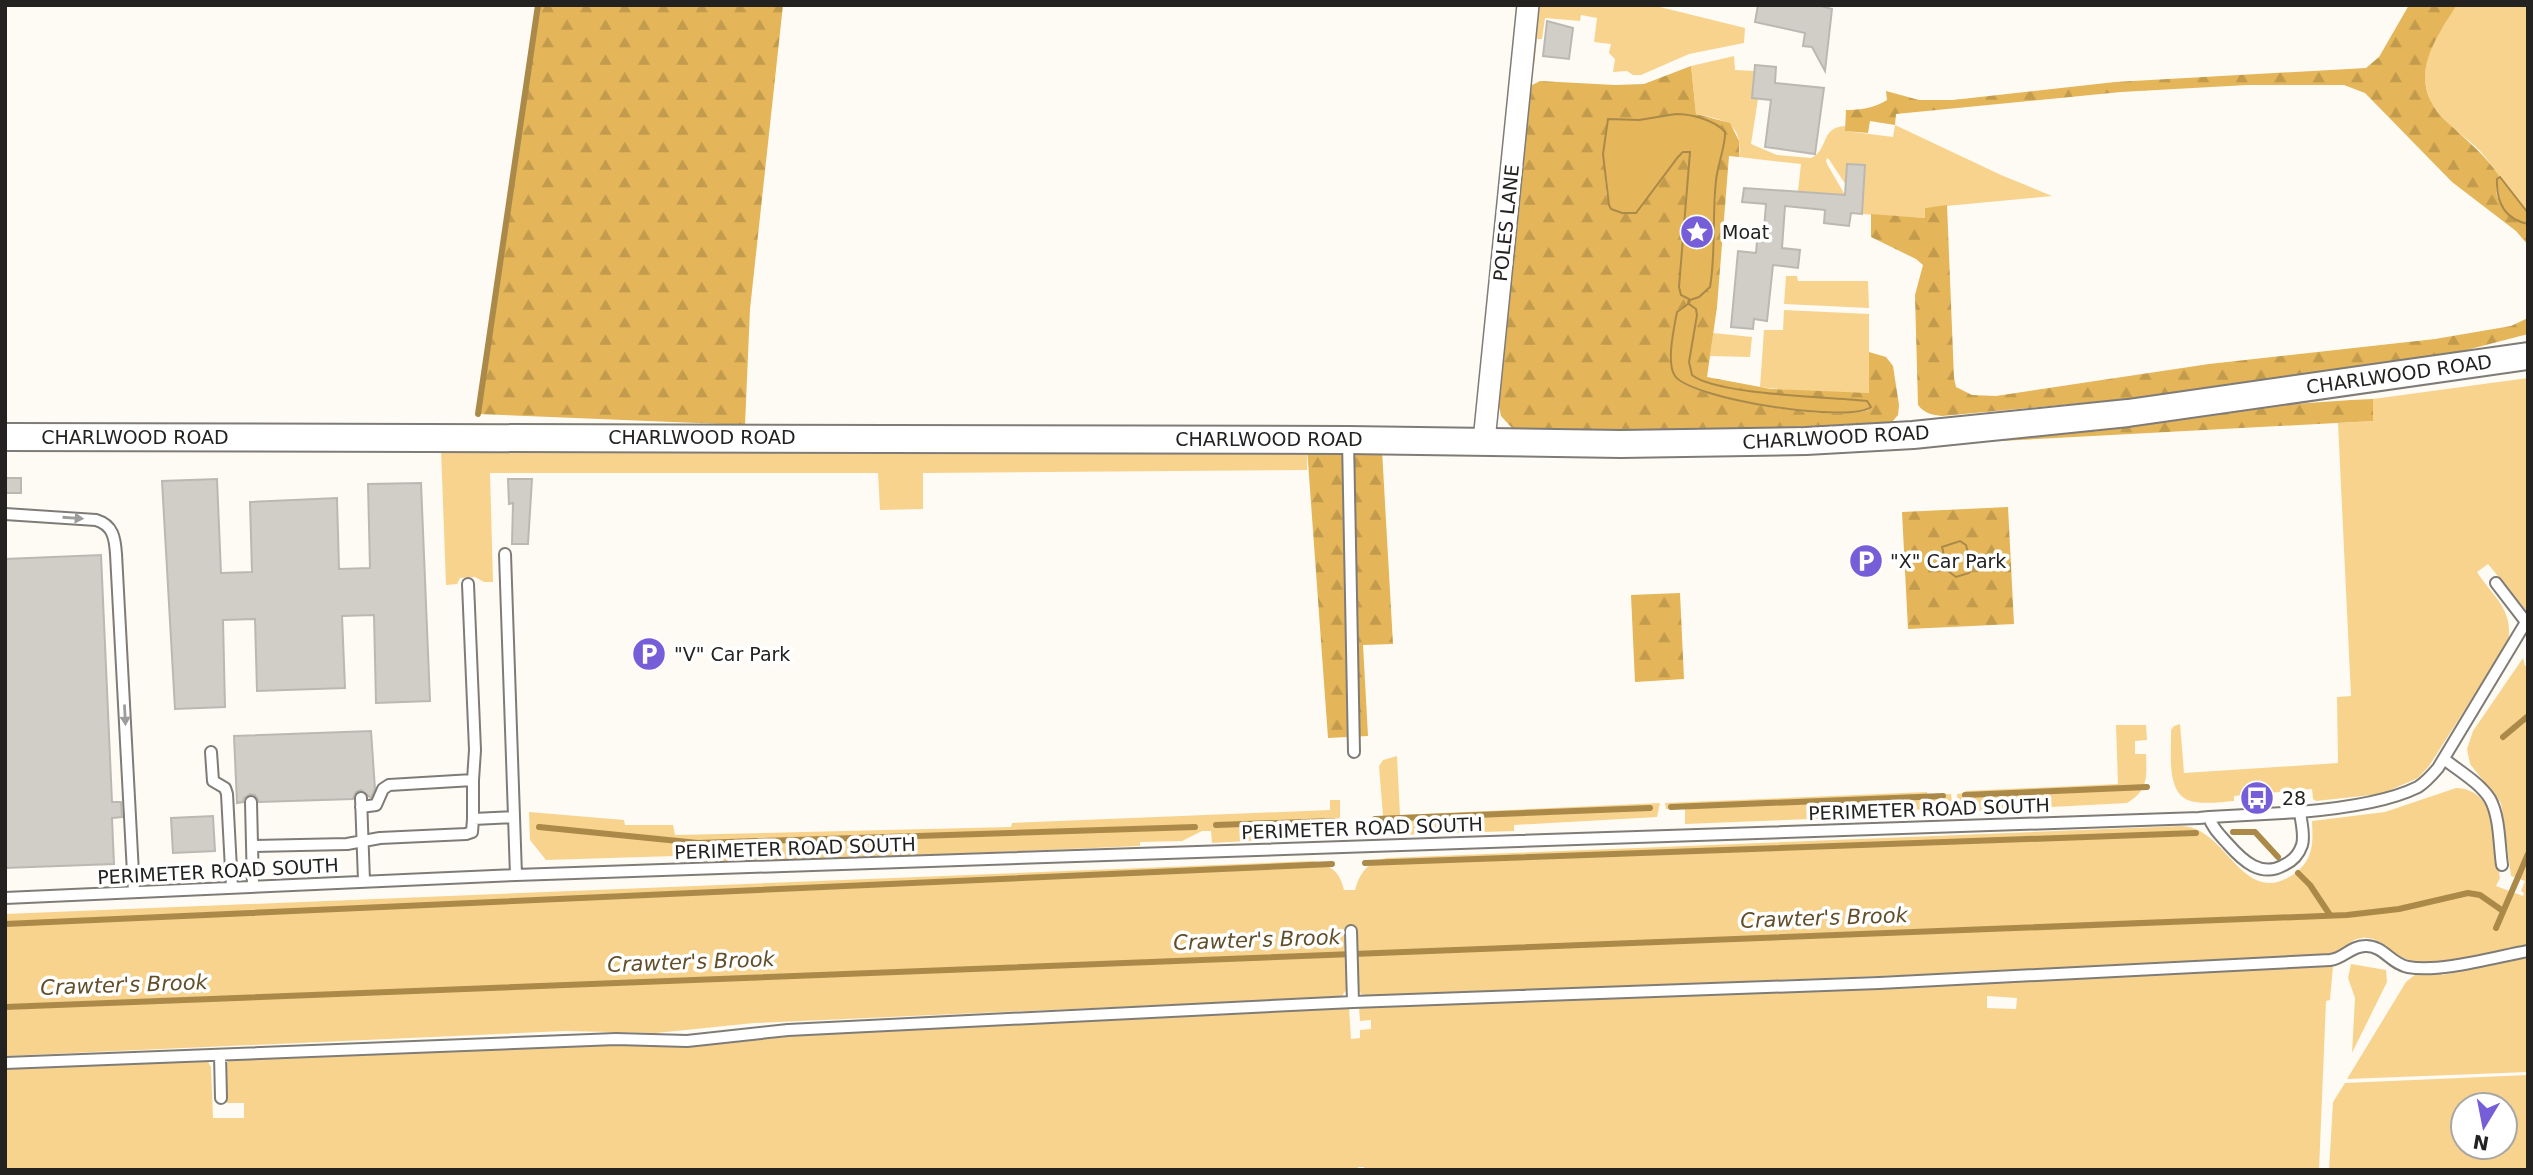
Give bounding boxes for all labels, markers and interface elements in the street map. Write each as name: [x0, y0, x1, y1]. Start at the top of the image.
street label: POLES LANE: [1489, 163, 1523, 283]
place icon: Moat: [1678, 213, 1716, 251]
place label: Moat: [1722, 221, 1769, 243]
street label: CHARLWOOD ROAD: [2305, 350, 2493, 398]
street label: CHARLWOOD ROAD: [1742, 421, 1930, 453]
street label: CHARLWOOD ROAD: [41, 426, 229, 448]
street label: CHARLWOOD ROAD: [608, 426, 796, 448]
street label: CHARLWOOD ROAD: [1175, 428, 1363, 450]
one-way arrow: [63, 513, 85, 524]
parking icon: "X" Car Park: [1847, 542, 1885, 580]
place label: "X" Car Park: [1890, 550, 2006, 572]
parking icon: "V" Car Park: [630, 635, 668, 673]
place label: "V" Car Park: [674, 643, 790, 665]
one-way arrow: [119, 704, 130, 726]
bus stop icon: 28: [2238, 779, 2276, 817]
place label: 28: [2282, 787, 2306, 809]
street label: PERIMETER ROAD SOUTH: [1808, 794, 2050, 824]
street label: PERIMETER ROAD SOUTH: [1241, 813, 1483, 843]
street label: PERIMETER ROAD SOUTH: [674, 833, 916, 863]
street label: PERIMETER ROAD SOUTH: [97, 854, 339, 888]
water label: Crawter's Brook: [1740, 903, 1909, 933]
water label: Crawter's Brook: [1173, 925, 1342, 955]
water label: Crawter's Brook: [607, 947, 776, 977]
water label: Crawter's Brook: [40, 970, 209, 1000]
north arrow: [2449, 1091, 2519, 1161]
text: N: [2471, 1131, 2491, 1155]

